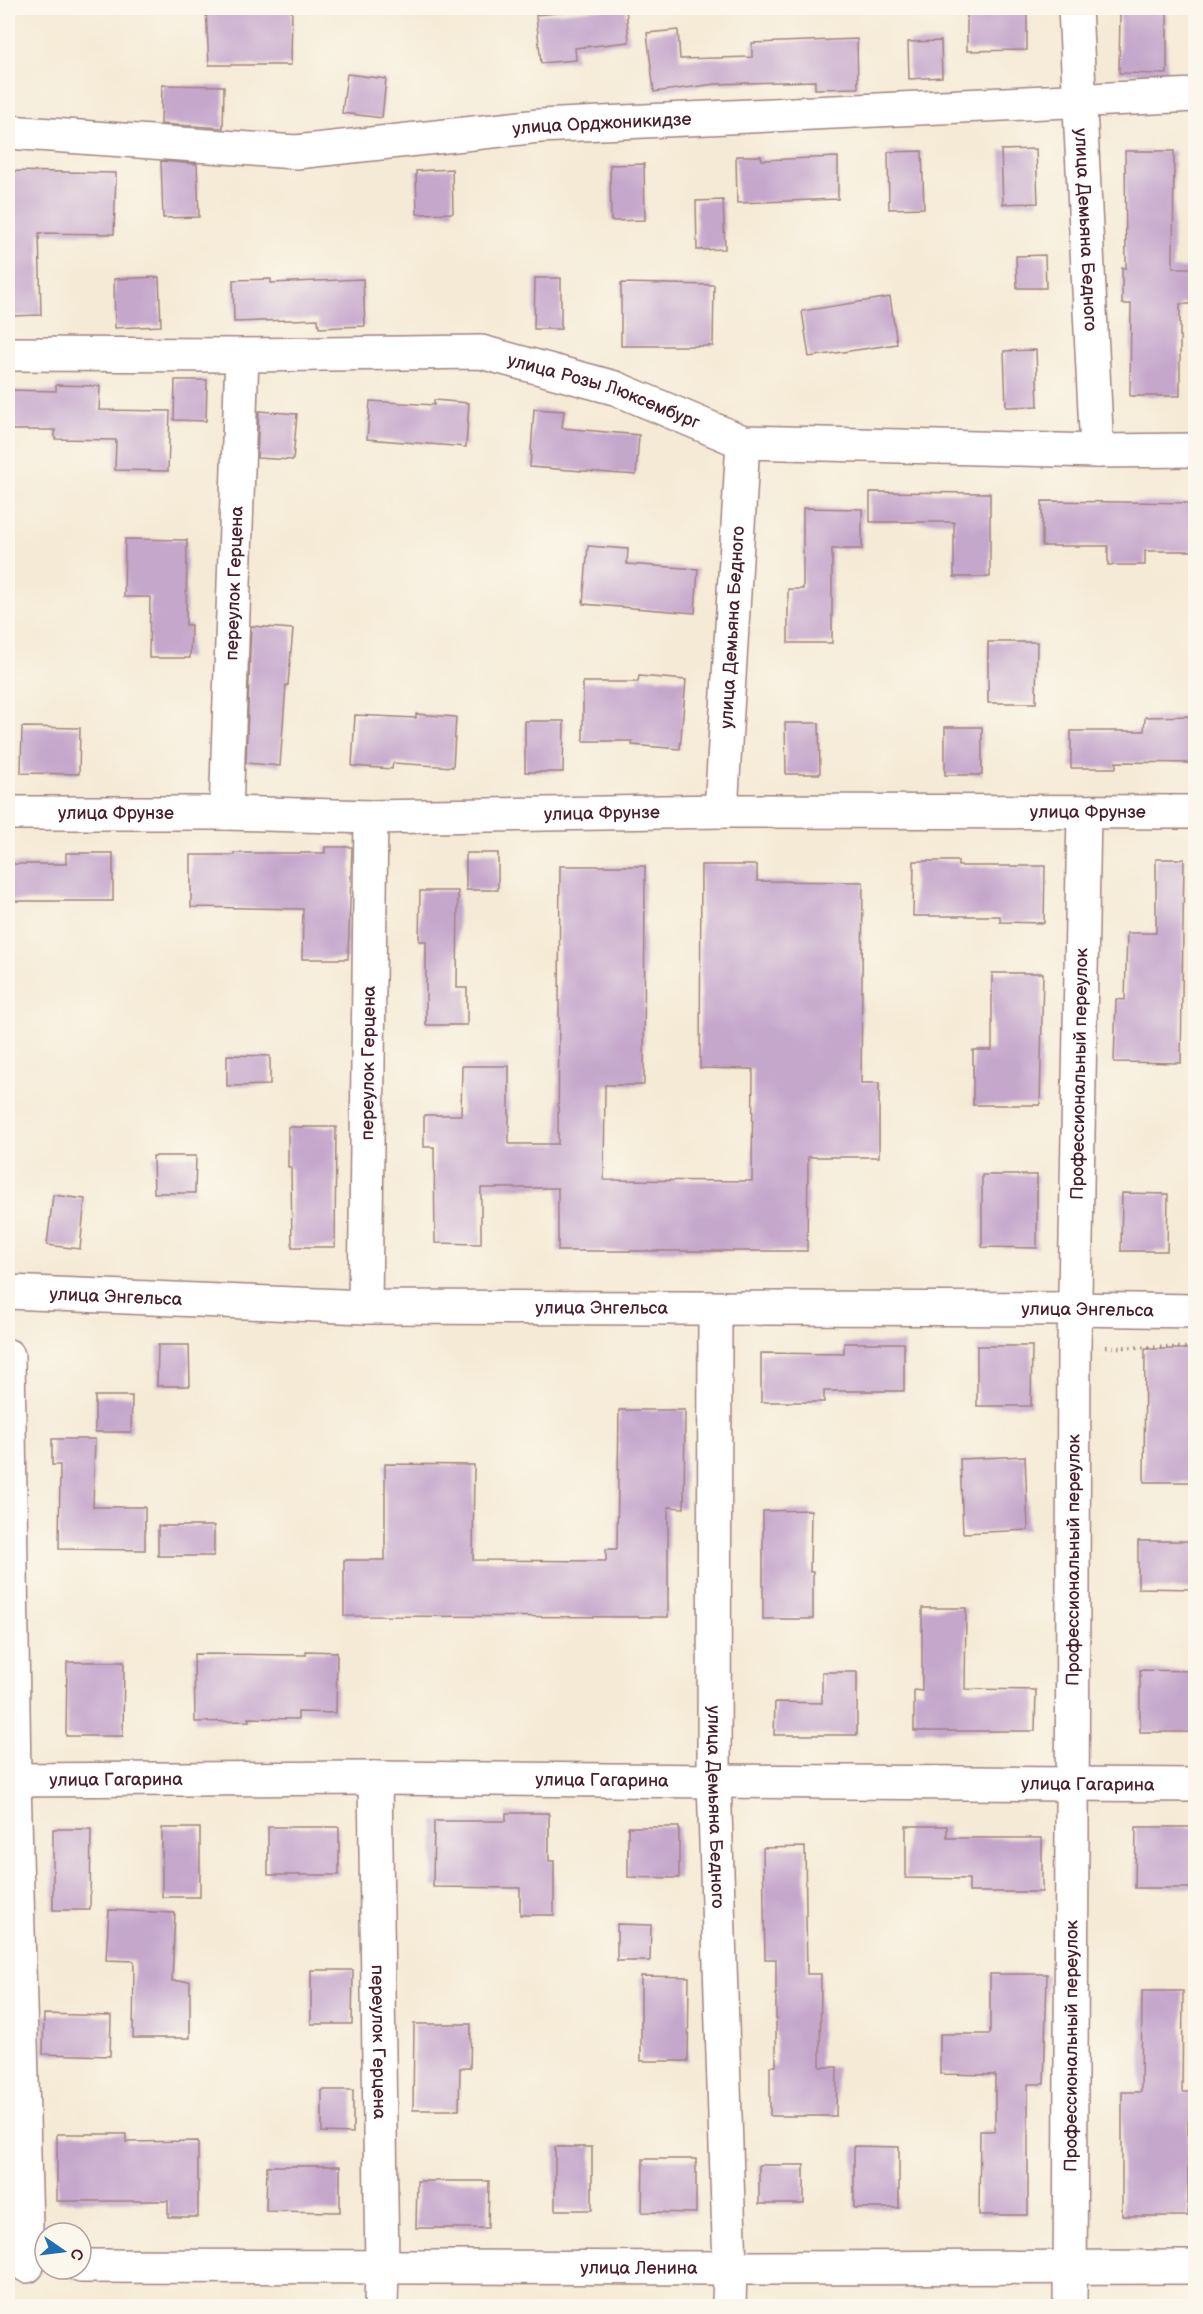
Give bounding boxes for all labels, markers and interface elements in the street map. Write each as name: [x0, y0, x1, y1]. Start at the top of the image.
street label: улица Орджоникидзе: [511, 108, 692, 139]
street label: улица Демьяна Бедного: [1070, 128, 1102, 332]
street label: улица Розы Люксембург: [505, 349, 703, 433]
street label: переулок Герцена: [221, 505, 247, 661]
street label: улица Демьяна Бедного: [715, 525, 748, 729]
street label: улица Фрунзе: [1030, 801, 1146, 822]
street label: улица Фрунзе: [544, 802, 660, 825]
street label: улица Фрунзе: [58, 803, 174, 824]
street label: Профессиональный переулок: [1066, 948, 1092, 1200]
street label: переулок Герцена: [357, 985, 379, 1140]
street label: улица Энгельса: [49, 1283, 183, 1310]
street label: улица Энгельса: [535, 1297, 669, 1318]
street label: улица Энгельса: [1021, 1298, 1155, 1321]
street label: Профессиональный переулок: [1062, 1434, 1084, 1686]
street label: улица Демьяна Бедного: [703, 1705, 729, 1909]
street label: улица Гагарина: [49, 1769, 183, 1790]
street label: улица Гагарина: [535, 1769, 669, 1791]
street label: улица Гагарина: [1021, 1773, 1155, 1795]
street label: Профессиональный переулок: [1060, 1920, 1082, 2172]
street label: переулок Герцена: [367, 1964, 390, 2120]
north arrow: [33, 2221, 93, 2281]
text: С: [66, 2247, 87, 2262]
street label: улица Ленина: [580, 2257, 698, 2278]

